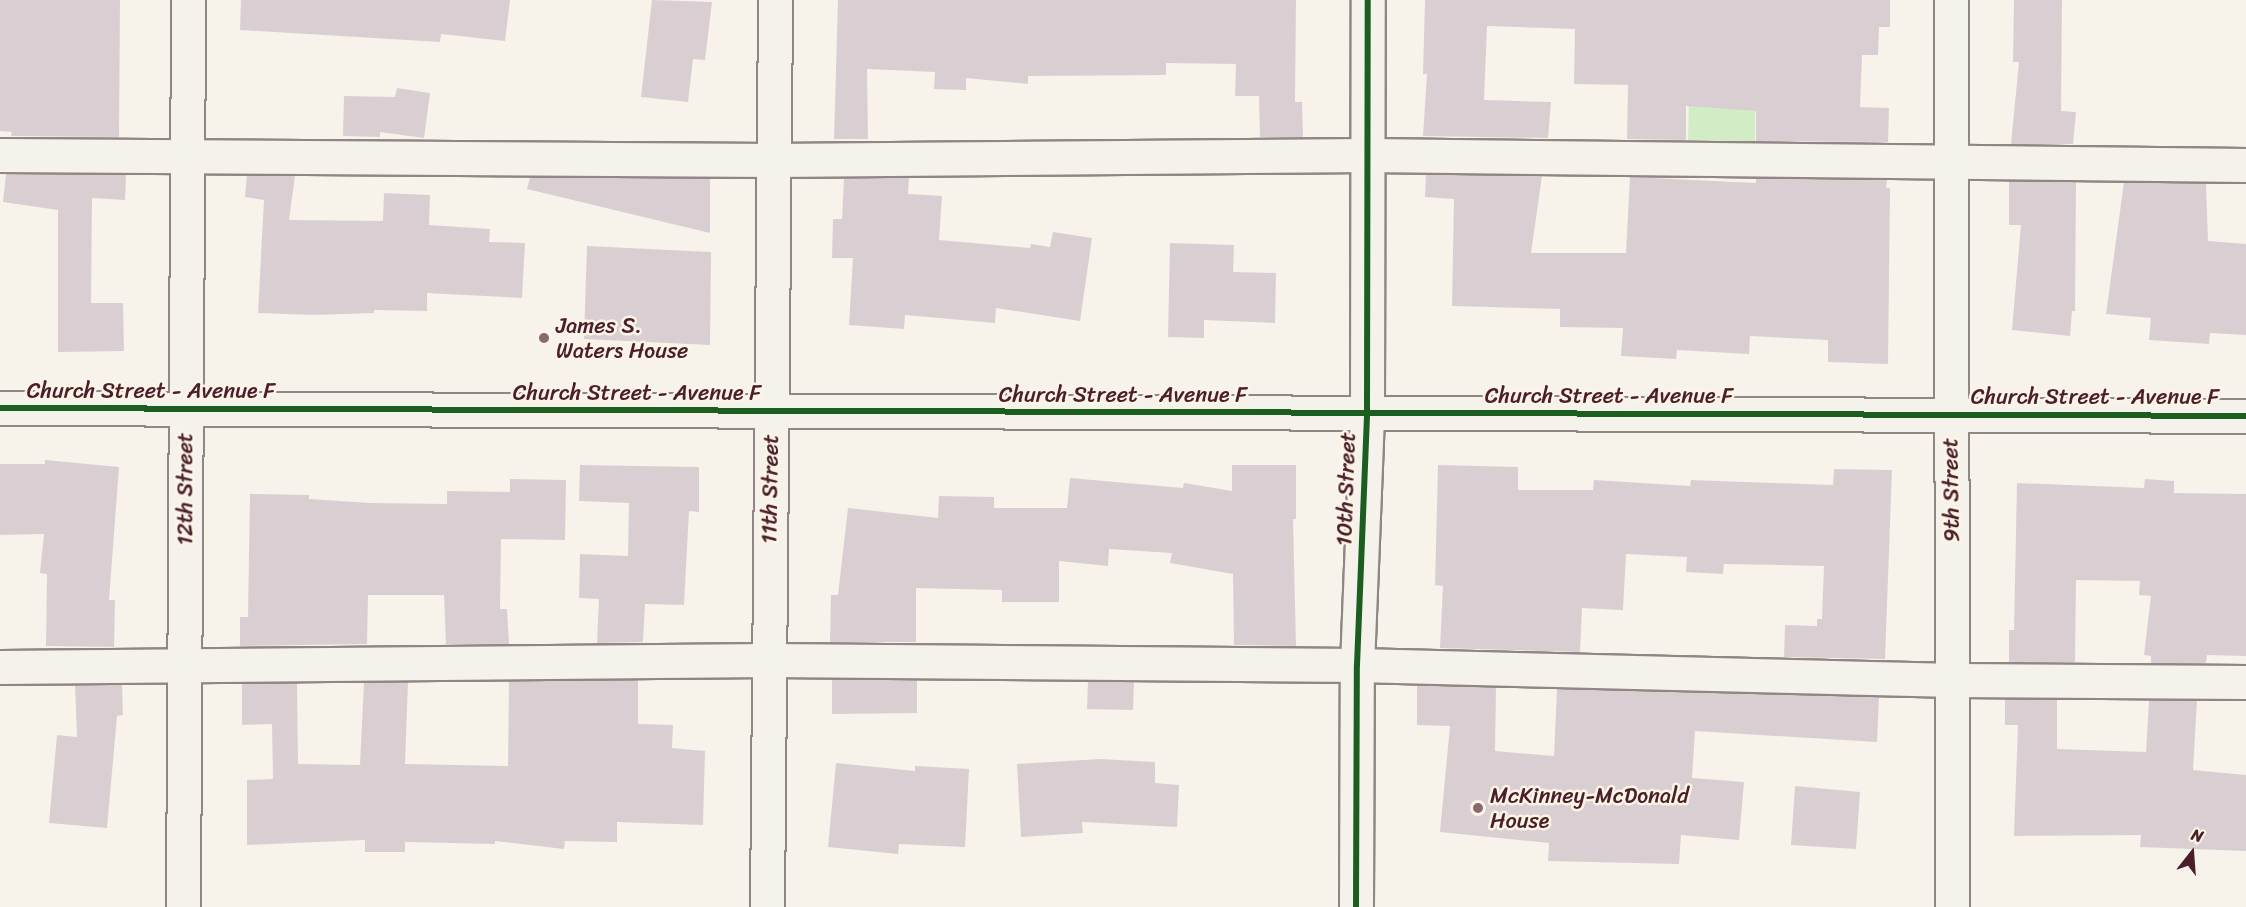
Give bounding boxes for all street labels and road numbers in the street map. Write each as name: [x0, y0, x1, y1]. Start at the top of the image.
street label: Church Street - Avenue F: [27, 378, 275, 404]
street label: Church Street - Avenue F: [513, 380, 761, 406]
street label: Church Street - Avenue F: [999, 382, 1247, 408]
street label: Church Street - Avenue F: [1485, 383, 1733, 409]
street label: Church Street - Avenue F: [1971, 384, 2219, 410]
street label: 10th Street: [1331, 432, 1361, 546]
street label: 12th Street: [172, 433, 198, 545]
street label: 11th Street: [756, 434, 784, 544]
street label: 9th Street: [1937, 438, 1965, 542]

